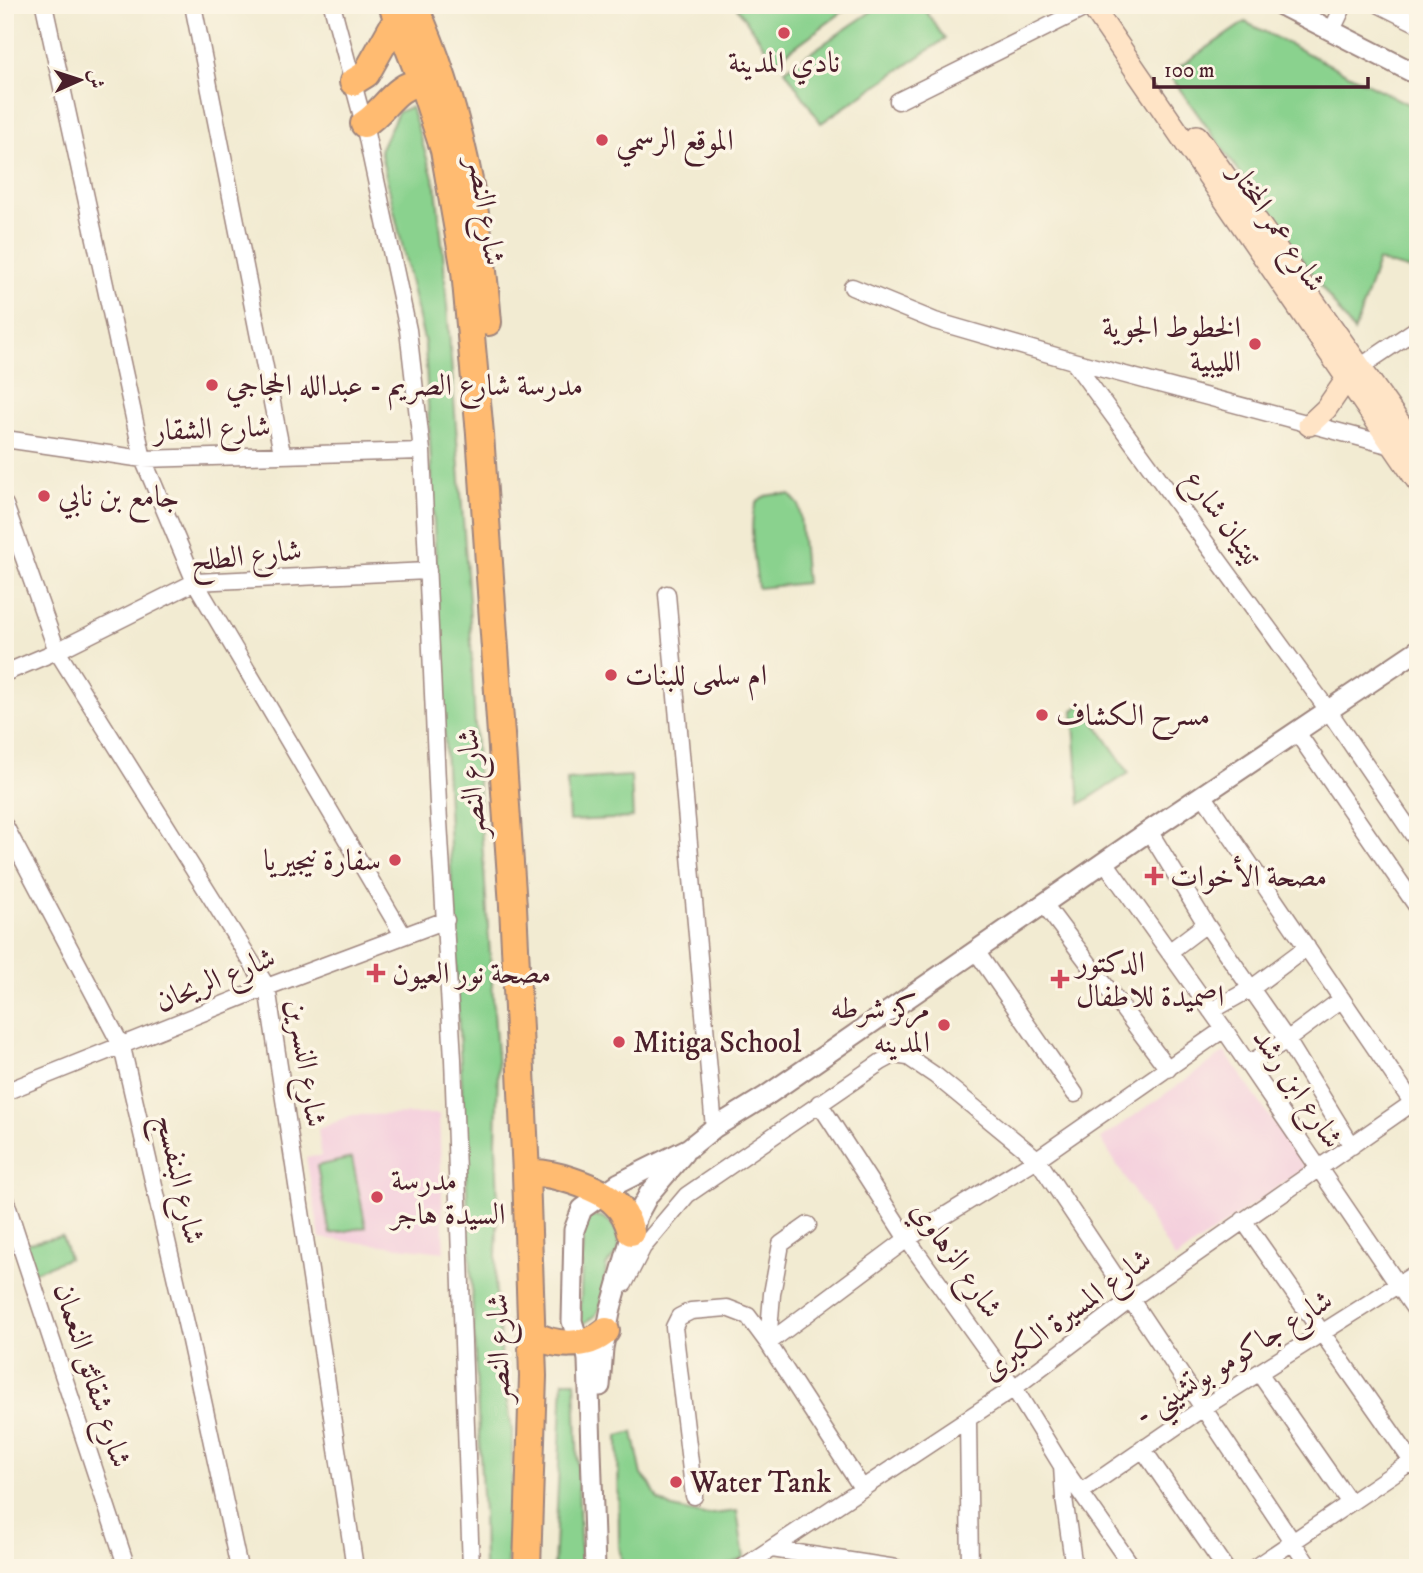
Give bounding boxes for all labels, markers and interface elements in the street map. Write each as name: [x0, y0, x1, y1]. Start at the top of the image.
marker: نادي المدينة: [776, 25, 792, 41]
place label: نادي المدينة: [728, 45, 840, 86]
north arrow: [46, 46, 116, 116]
scale bar: [1154, 46, 1367, 90]
text: 100 m: [1164, 58, 1215, 84]
text: ش: [84, 69, 107, 89]
place label: الموقع الرسمي: [616, 123, 734, 168]
marker: الموقع الرسمي: [594, 132, 610, 148]
street label: شارع النصر: [453, 151, 512, 269]
street label: شارع عمر المختار: [1214, 154, 1333, 302]
place label: الخطوط الجوية الليبية: [1102, 310, 1241, 381]
marker: الخطوط الجوية الليبية: [1247, 336, 1263, 352]
place label: مدرسة شارع الصريم - عبدالله الحجاجي: [226, 368, 583, 411]
marker: مدرسة شارع الصريم - عبدالله الحجاجي: [204, 377, 220, 393]
street label: شارع الشقار: [150, 409, 272, 455]
street label: تيتيان شارع: [1171, 463, 1271, 578]
place label: جامع بن نابي: [58, 479, 179, 523]
marker: جامع بن نابي: [36, 488, 52, 504]
street label: شارع الطلح: [189, 532, 304, 588]
place label: ام سلمى للبنات: [625, 658, 767, 701]
marker: ام سلمى للبنات: [603, 667, 619, 683]
place label: مسرح الكشاف: [1056, 698, 1210, 741]
marker: مسرح الكشاف: [1034, 707, 1050, 723]
street label: شارع النصر: [450, 727, 500, 842]
place label: سفارة نيجيريا: [263, 843, 381, 880]
marker: سفارة نيجيريا: [387, 852, 403, 868]
place label: مصحة الأخوات: [1170, 855, 1327, 896]
marker: مصحة الأخوات: [1144, 866, 1164, 886]
street label: شارع الريحان: [150, 940, 283, 1026]
place label: الدكتور اصميدة للاطفال: [1073, 945, 1224, 1016]
place label: مصحة نور العيون: [392, 956, 551, 993]
marker: مصحة نور العيون: [366, 963, 386, 983]
marker: الدكتور اصميدة للاطفال: [1050, 969, 1070, 989]
place label: مركز شرطه المدينه: [830, 991, 930, 1062]
street label: شارع النسرين: [272, 996, 334, 1131]
marker: مركز شرطه المدينه: [936, 1017, 952, 1033]
street label: شارع ابن رشد: [1239, 1022, 1350, 1159]
place label: Mitiga School: [633, 1025, 802, 1062]
marker: Mitiga School: [611, 1034, 627, 1050]
street label: شارع البنفسج: [140, 1111, 212, 1250]
place label: مدرسة السيدة هاجر: [388, 1163, 506, 1234]
marker: مدرسة السيدة هاجر: [369, 1189, 385, 1205]
street label: شارع الزهاوي: [898, 1194, 1010, 1329]
street label: شارع المسيرة الكبرى: [975, 1241, 1162, 1393]
street label: شارع شقائق النعمان: [40, 1278, 139, 1474]
street label: - شارع جاكومو بوتشيني: [1128, 1282, 1344, 1441]
street label: شارع النصر: [480, 1293, 524, 1406]
place label: Water Tank: [689, 1465, 832, 1502]
marker: Water Tank: [668, 1474, 684, 1490]

